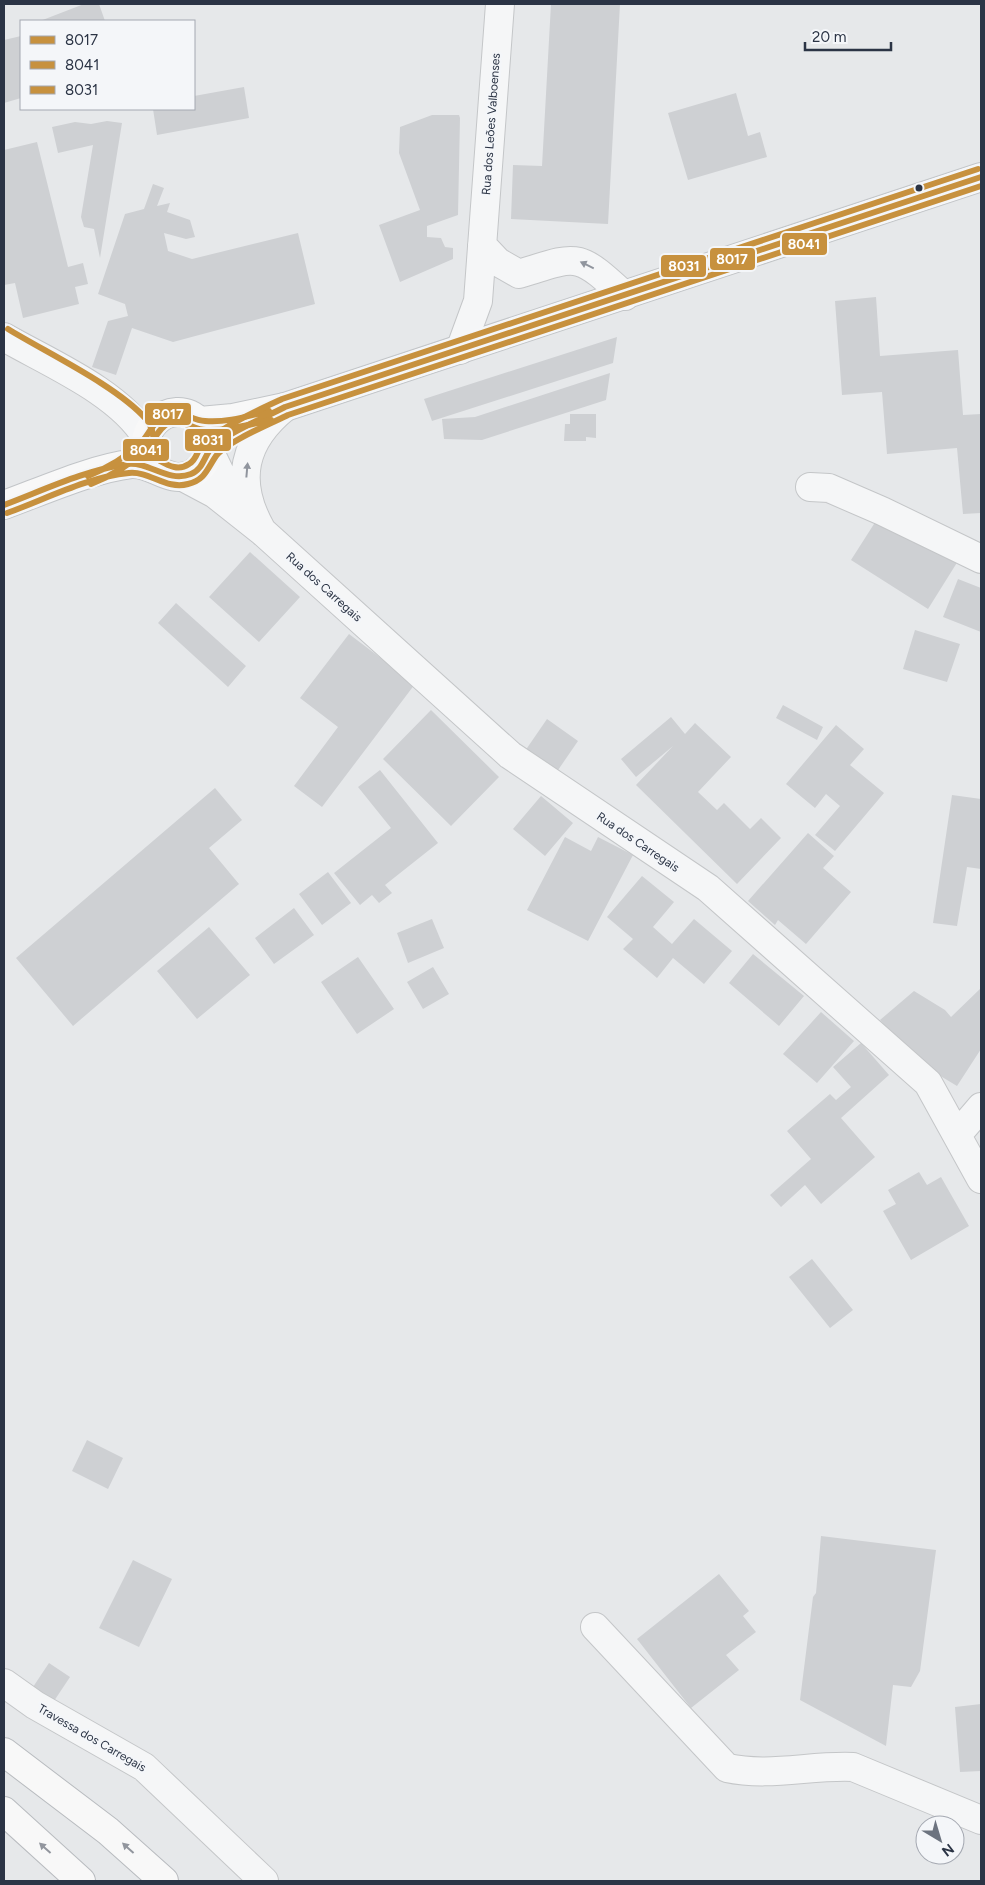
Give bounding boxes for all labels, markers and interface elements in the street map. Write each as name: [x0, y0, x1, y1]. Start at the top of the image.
legend: [20, 20, 195, 110]
scale bar: [805, 20, 891, 52]
text: 20 m: [812, 28, 846, 46]
text: 8017: [65, 31, 98, 49]
street label: Rua dos Leões Valboenses: [479, 52, 503, 195]
text: 8041: [65, 56, 99, 74]
text: 8031: [65, 81, 98, 99]
unlabelled marker: [914, 183, 924, 193]
line badge: 8041: [781, 232, 828, 256]
text: 8041: [788, 236, 820, 253]
line badge: 8017: [709, 247, 756, 271]
text: 8017: [716, 251, 748, 268]
line badge: 8031: [660, 254, 707, 278]
text: 8031: [668, 258, 700, 275]
one-way arrow: [580, 261, 595, 269]
line badge: 8017: [144, 402, 192, 426]
text: 8017: [152, 406, 184, 423]
line badge: 8031: [184, 428, 232, 452]
text: 8031: [192, 432, 224, 449]
line badge: 8041: [122, 438, 170, 462]
text: 8041: [130, 442, 162, 459]
one-way arrow: [243, 461, 251, 477]
street label: Rua dos Carregais: [283, 549, 365, 625]
street label: Rua dos Carregais: [594, 809, 682, 875]
street label: Travessa dos Carregais: [35, 1701, 149, 1775]
north arrow: [915, 1815, 965, 1865]
text: N: [938, 1840, 957, 1860]
one-way arrow: [40, 1842, 52, 1854]
one-way arrow: [122, 1842, 134, 1854]

